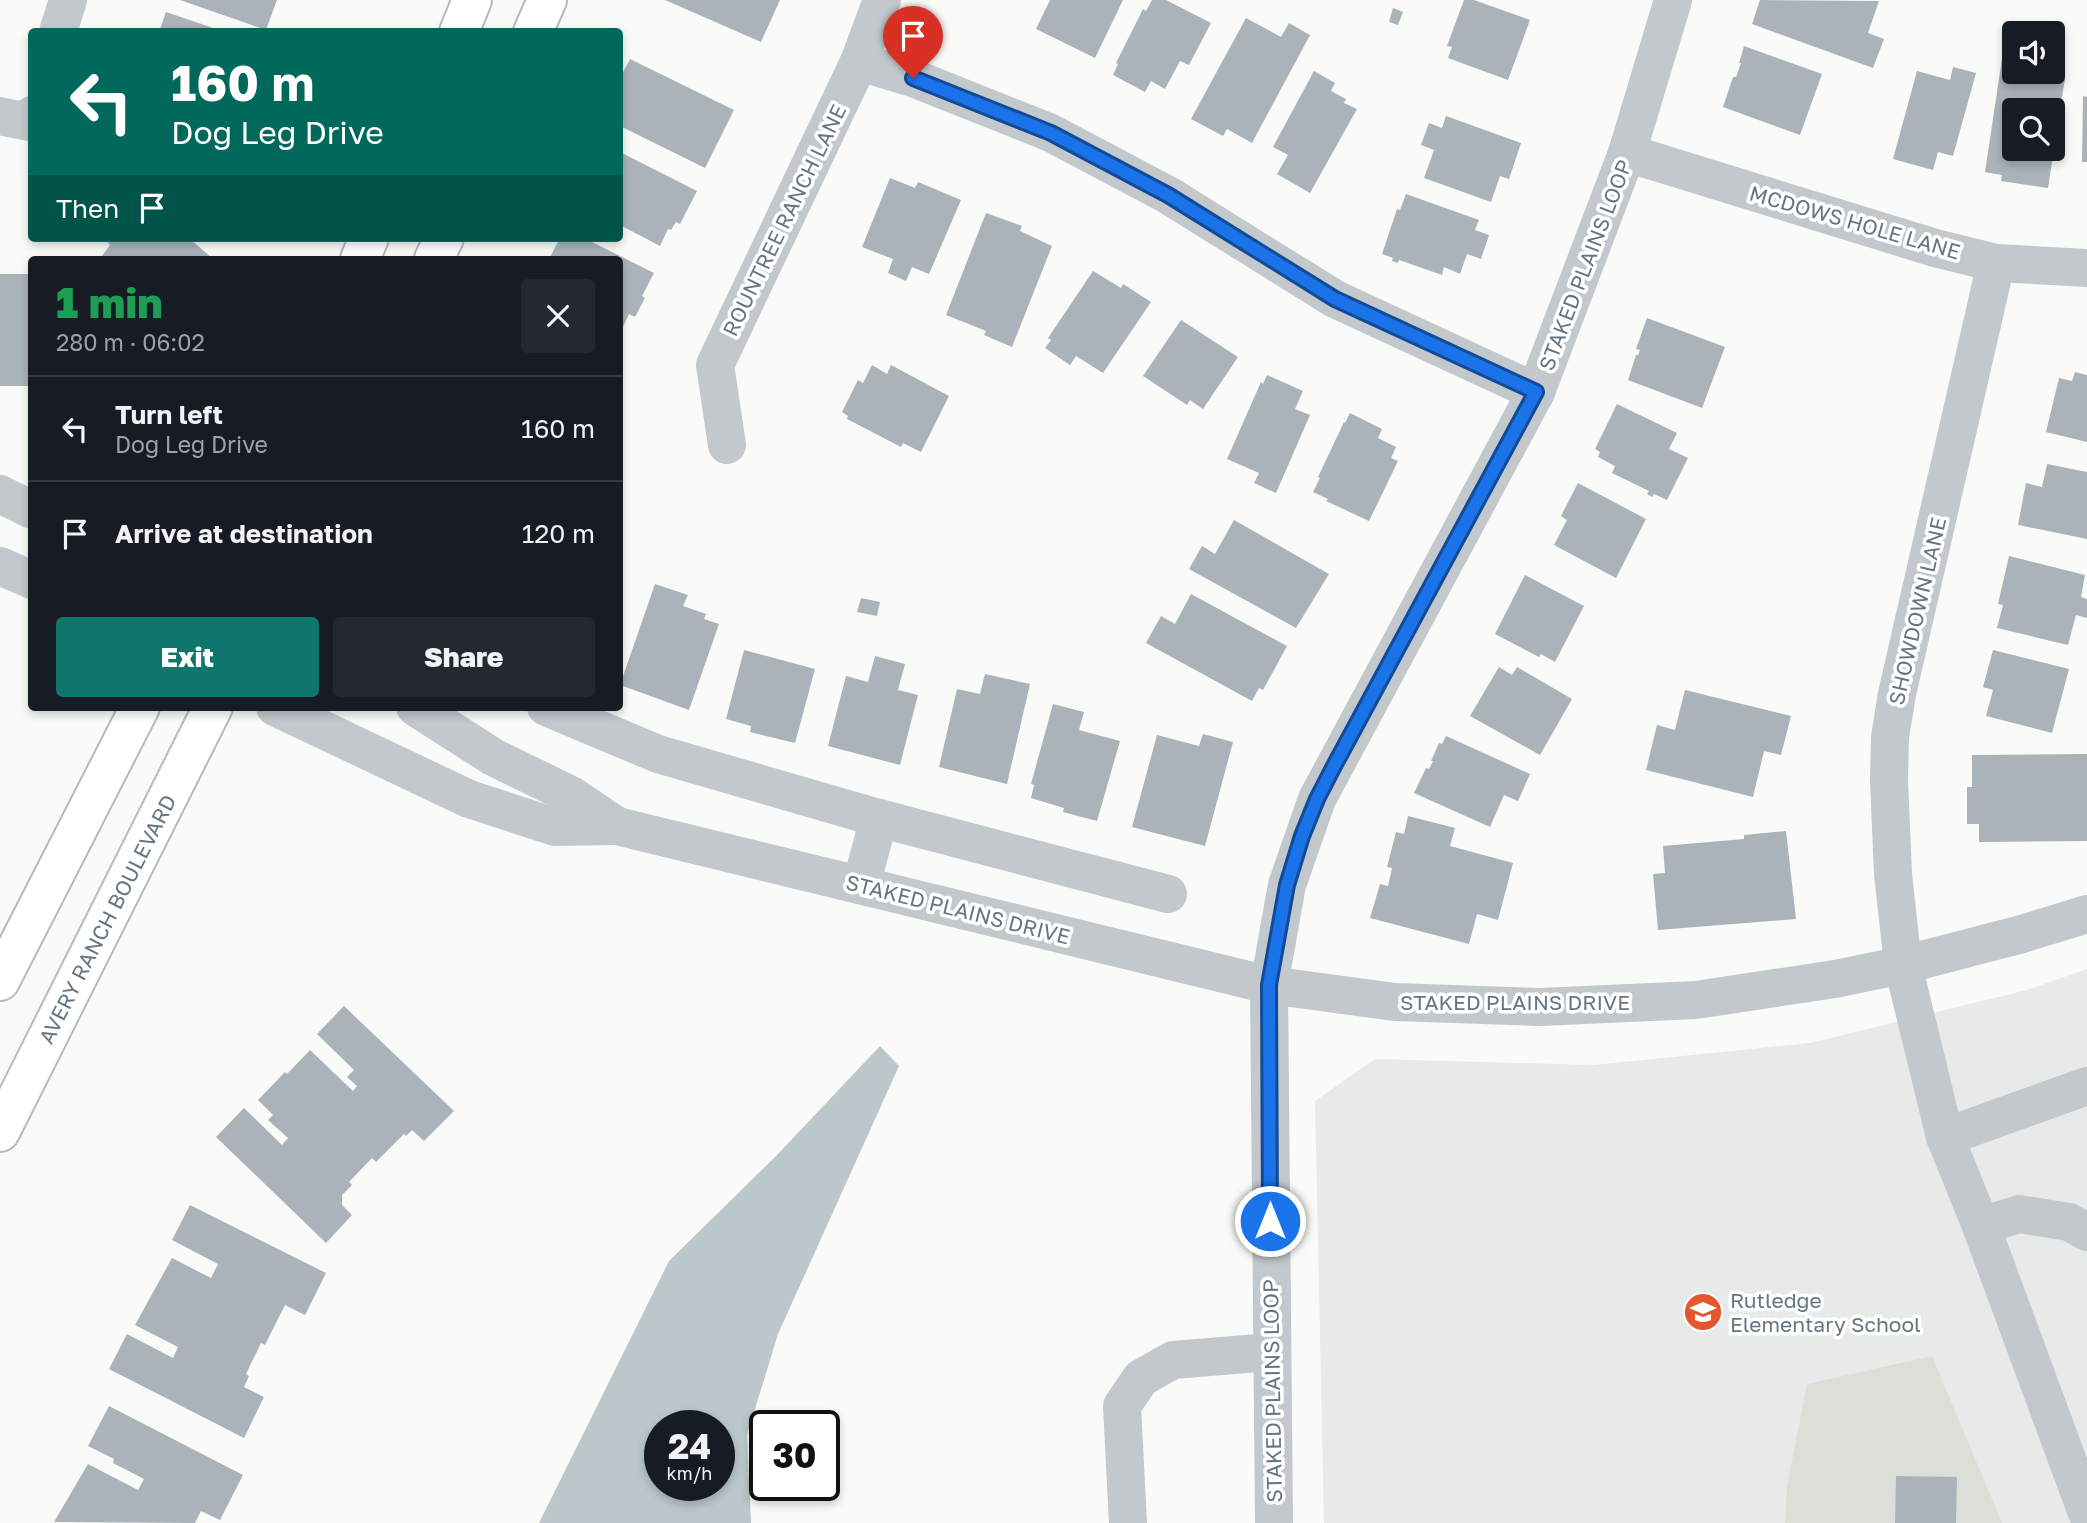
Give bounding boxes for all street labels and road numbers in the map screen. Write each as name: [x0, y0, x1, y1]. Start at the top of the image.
street label: ROUNTREE RANCH LANE: [717, 100, 851, 340]
street label: STAKED PLAINS LOOP: [1533, 156, 1637, 374]
street label: MCDOWS HOLE LANE: [1747, 179, 1963, 265]
street label: SHOWDOWN LANE: [1883, 515, 1951, 707]
street label: AVERY RANCH BOULEVARD: [33, 790, 181, 1048]
street label: STAKED PLAINS DRIVE: [843, 869, 1073, 949]
street label: STAKED PLAINS DRIVE: [1400, 989, 1630, 1015]
street label: STAKED PLAINS LOOP: [1257, 1279, 1287, 1503]

